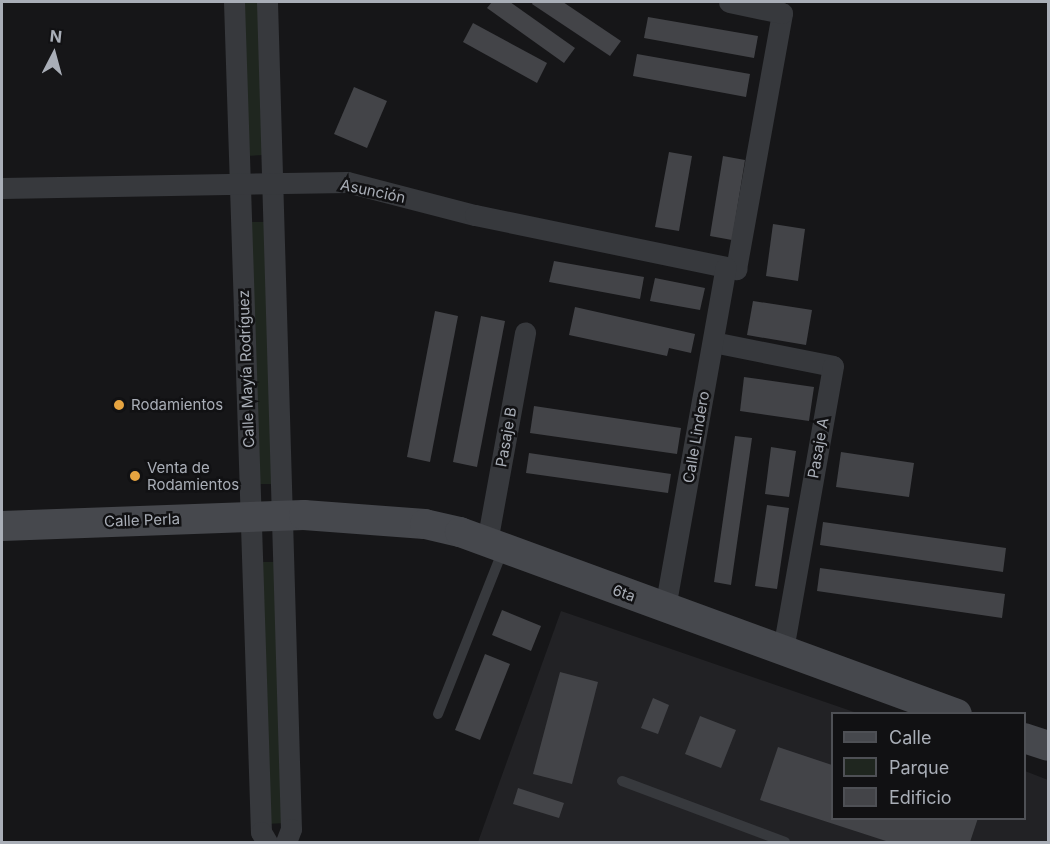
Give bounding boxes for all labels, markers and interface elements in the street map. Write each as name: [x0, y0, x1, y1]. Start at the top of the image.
north arrow: [24, 24, 84, 84]
text: N: [49, 26, 63, 47]
street label: Asunción: [339, 175, 407, 207]
street label: Calle Mayía Rodríguez: [234, 290, 258, 448]
street label: Calle Lindero: [679, 390, 713, 484]
place label: Rodamientos: [131, 396, 223, 414]
marker: Rodamientos: [112, 398, 126, 412]
street label: Pasaje B: [492, 406, 520, 468]
street label: Pasaje A: [804, 416, 832, 480]
place label: Venta de Rodamientos: [147, 458, 239, 493]
marker: Venta de Rodamientos: [128, 469, 142, 483]
street label: Calle Perla: [104, 510, 180, 530]
street label: 6ta: [610, 581, 638, 605]
legend: [831, 712, 1026, 820]
text: Calle: [889, 727, 931, 748]
text: Parque: [889, 757, 949, 778]
text: Edificio: [889, 787, 952, 808]

